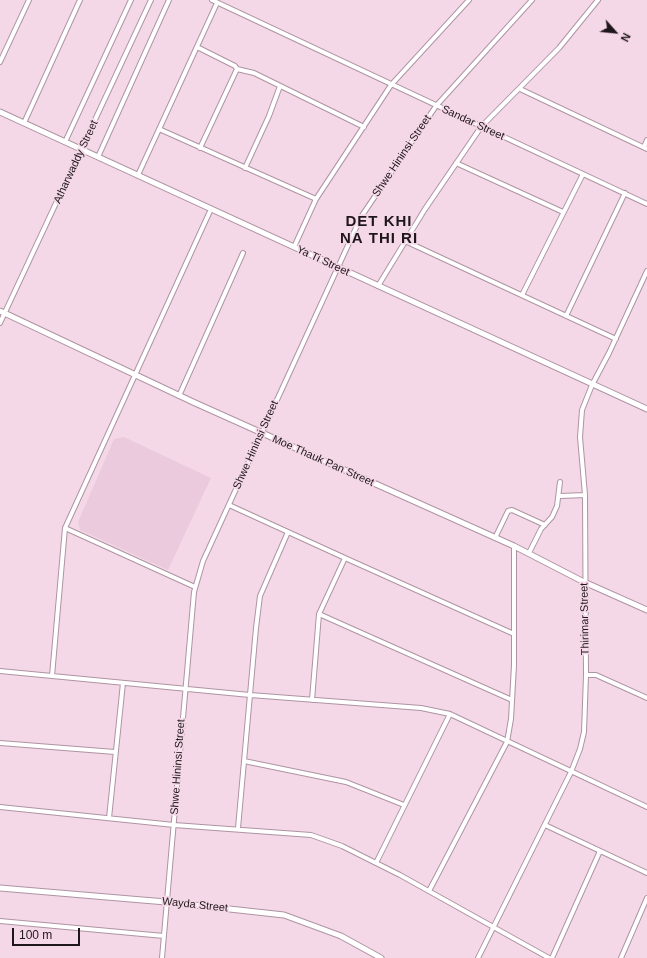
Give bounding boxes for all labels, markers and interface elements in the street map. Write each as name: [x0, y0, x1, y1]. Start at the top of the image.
north arrow: [595, 12, 635, 52]
text: N: [619, 31, 633, 44]
street label: Sandar Street: [439, 103, 507, 143]
street label: Shwe Hininsi Street: [370, 113, 434, 199]
street label: Atharwaddy Street: [51, 118, 101, 206]
district label: DET KHI NA THI RI: [340, 213, 418, 248]
street label: Ya Ti Street: [294, 243, 352, 279]
street label: Shwe Hininsi Street: [230, 398, 282, 492]
street label: Moe Thauk Pan Street: [270, 433, 376, 489]
street label: Thirimar Street: [578, 583, 592, 655]
street label: Shwe Hininsi Street: [168, 719, 188, 815]
street label: Wayda Street: [161, 895, 229, 915]
scale bar: [14, 920, 82, 946]
text: 100 m: [19, 928, 52, 942]

